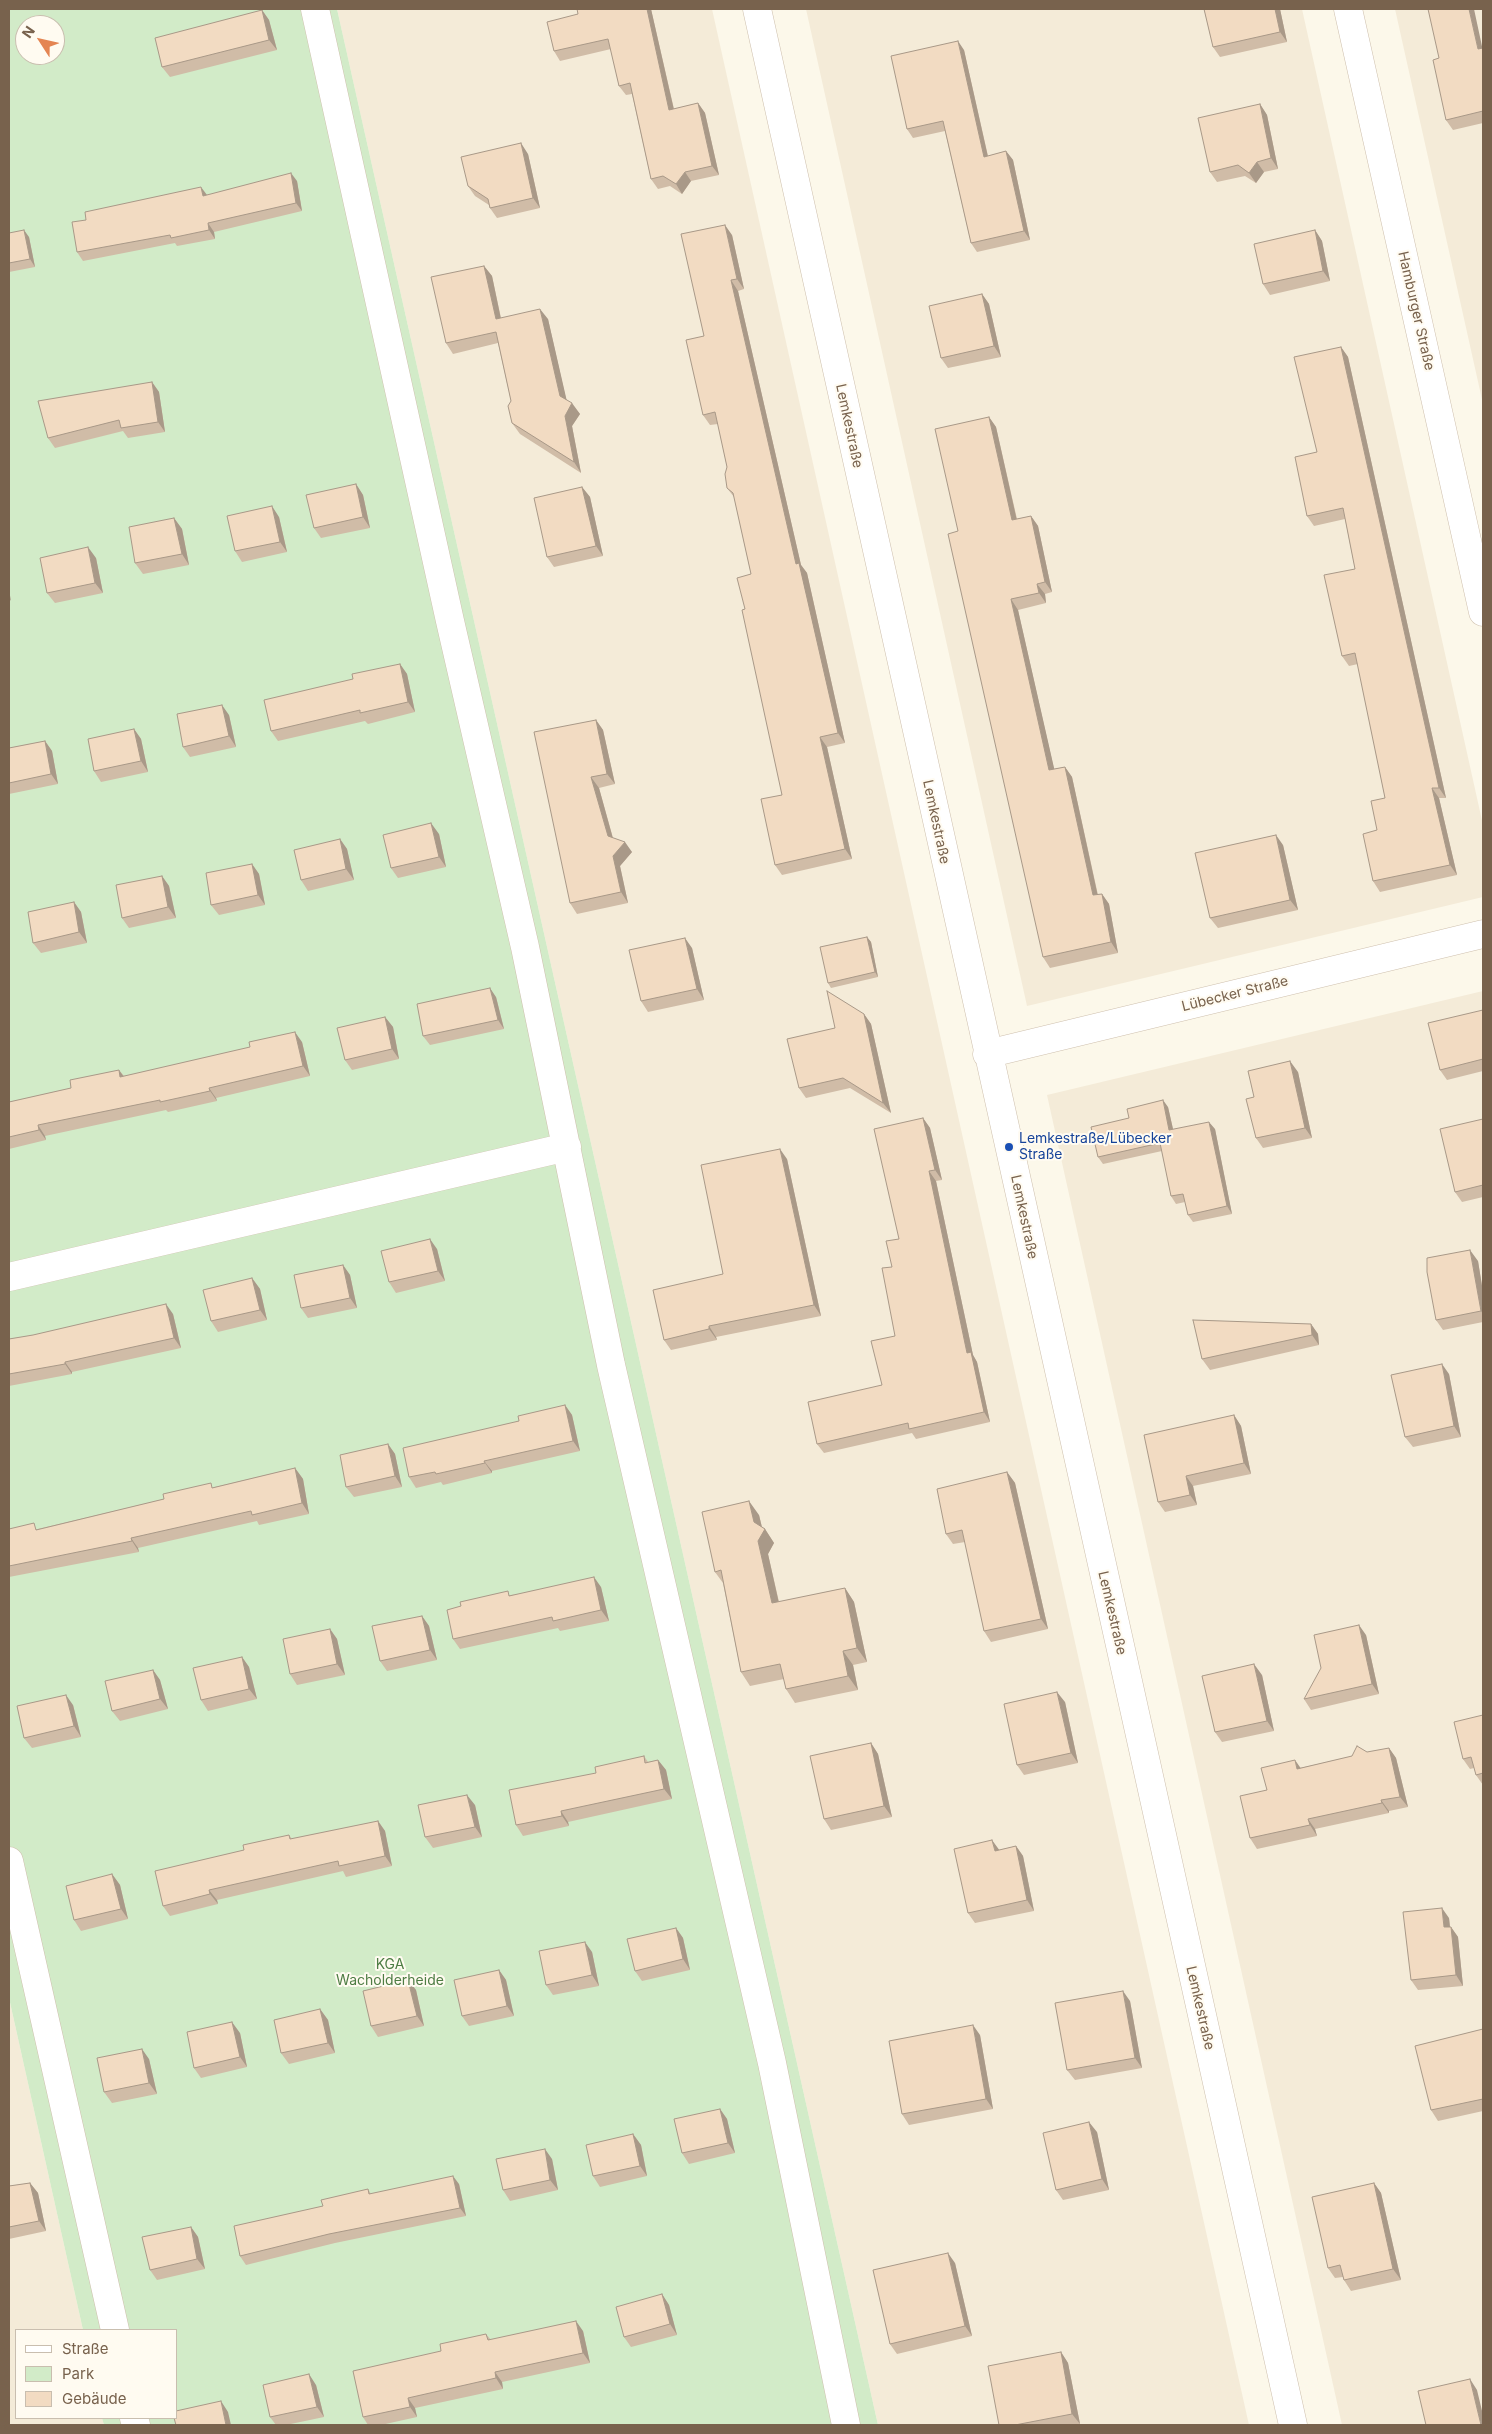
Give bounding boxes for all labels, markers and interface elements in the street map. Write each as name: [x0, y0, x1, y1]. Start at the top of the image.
north arrow: [15, 15, 65, 65]
text: N: [18, 22, 38, 41]
street label: Hamburger Straße: [1394, 250, 1438, 372]
street label: Lemkestraße: [832, 382, 866, 470]
street label: Lemkestraße: [919, 778, 953, 866]
street label: Lübecker Straße: [1180, 973, 1290, 1015]
place label: Lemkestraße/Lübecker Straße: [1019, 1131, 1172, 1164]
marker: Lemkestraße/Lübecker Straße: [1003, 1141, 1015, 1153]
street label: Lemkestraße: [1007, 1173, 1041, 1261]
street label: Lemkestraße: [1094, 1569, 1130, 1657]
park label: KGA Wacholderheide: [336, 1957, 444, 1990]
street label: Lemkestraße: [1182, 1964, 1218, 2052]
legend: [15, 2329, 178, 2419]
text: Straße: [62, 2339, 109, 2358]
text: Park: [62, 2364, 94, 2383]
text: Gebäude: [62, 2389, 127, 2408]

